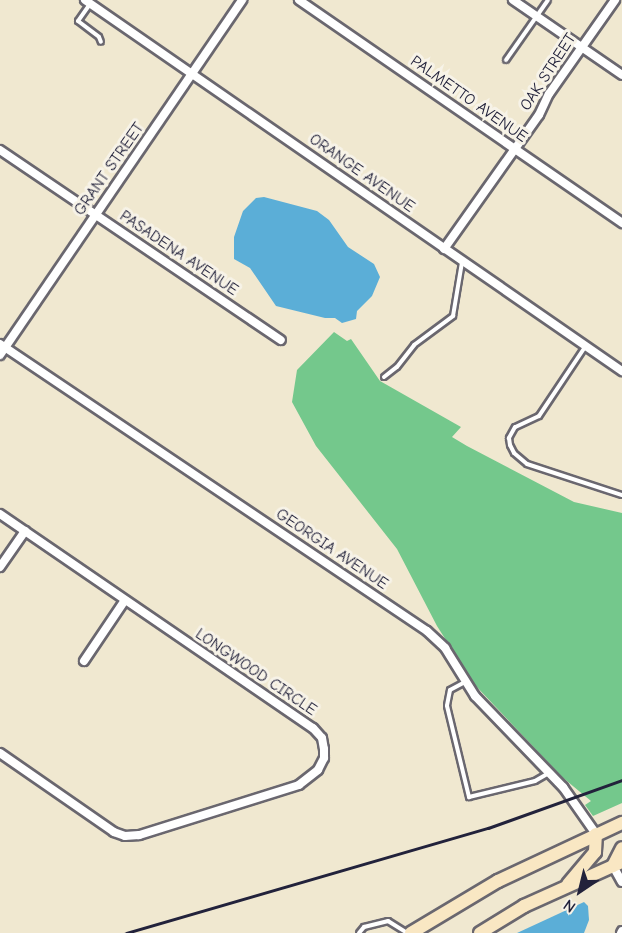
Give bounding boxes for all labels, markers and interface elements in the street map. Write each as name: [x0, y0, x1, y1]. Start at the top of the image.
street label: OAK STREET: [516, 30, 580, 114]
street label: PALMETTO AVENUE: [407, 51, 531, 147]
street label: GRANT STREET: [70, 119, 148, 219]
street label: ORANGE AVENUE: [306, 130, 418, 216]
street label: PASADENA AVENUE: [116, 206, 242, 300]
street label: GEORGIA AVENUE: [272, 504, 392, 594]
street label: LONGWOOD CIRCLE: [192, 624, 320, 720]
north arrow: [550, 861, 610, 921]
text: N: [560, 895, 579, 916]

